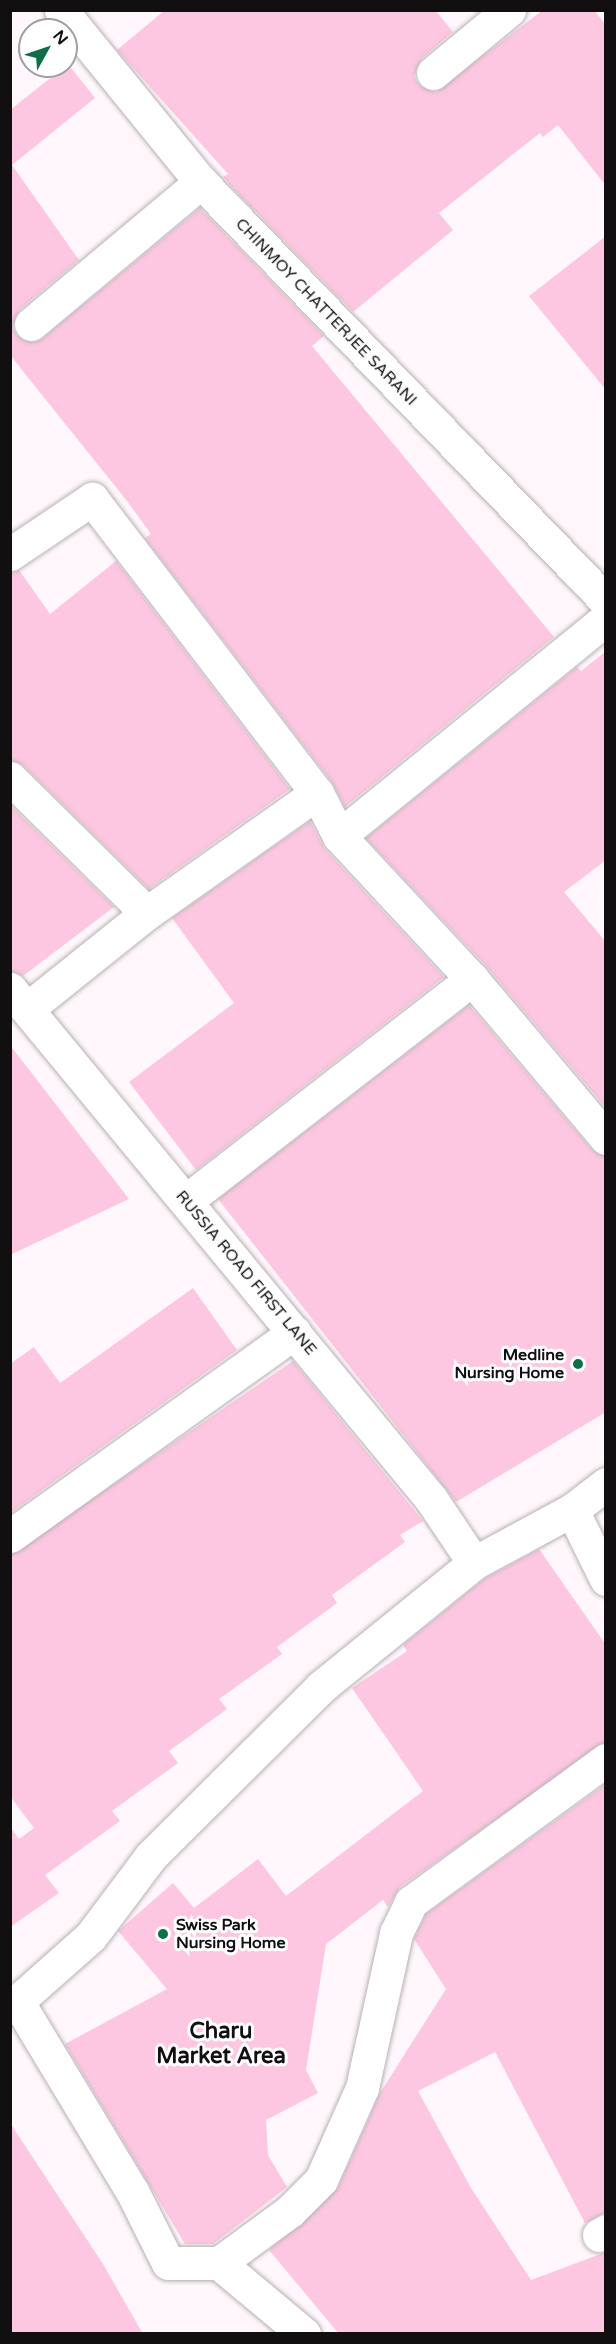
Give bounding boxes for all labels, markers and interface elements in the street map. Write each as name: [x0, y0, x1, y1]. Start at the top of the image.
north arrow: [18, 18, 78, 78]
text: N: [48, 26, 72, 49]
street label: CHINMOY CHATTERJEE SARANI: [231, 214, 421, 410]
street label: RUSSIA ROAD FIRST LANE: [172, 1187, 320, 1359]
place label: Medline Nursing Home: [454, 1345, 564, 1383]
marker: Medline Nursing Home: [569, 1355, 587, 1373]
place label: Swiss Park Nursing Home: [176, 1915, 286, 1953]
marker: Swiss Park Nursing Home: [154, 1925, 172, 1943]
district label: Charu Market Area: [156, 2018, 286, 2070]

